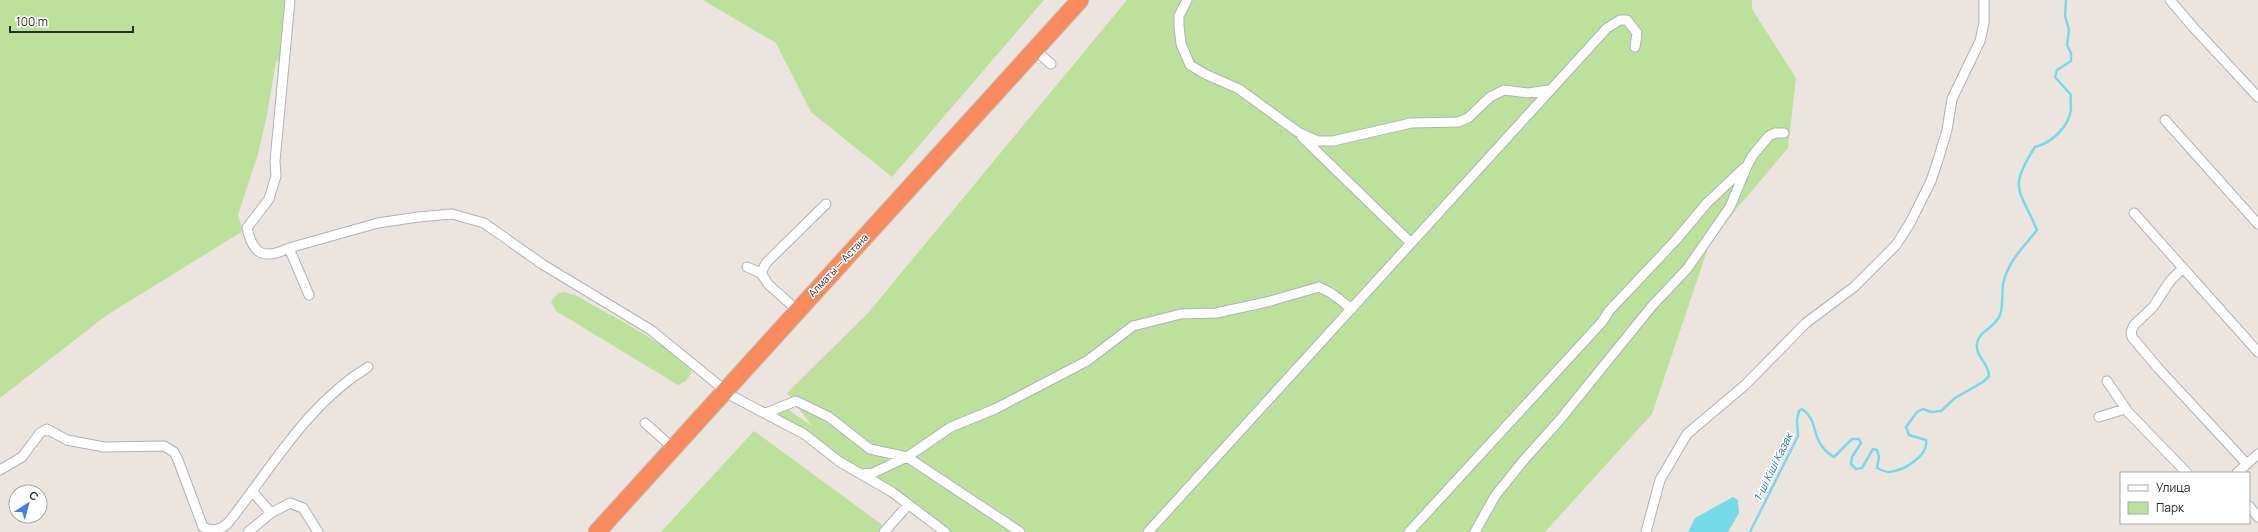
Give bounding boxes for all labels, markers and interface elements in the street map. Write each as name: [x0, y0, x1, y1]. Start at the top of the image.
scale bar: [10, 8, 133, 34]
text: 100 m: [16, 13, 48, 30]
street label: Алматы — Астана: [805, 230, 871, 300]
water label: 1-ші Кіші Казак: [1750, 429, 1796, 503]
legend: [2120, 472, 2250, 524]
text: Улица: [2156, 479, 2190, 496]
north arrow: [8, 484, 48, 524]
text: С: [26, 487, 42, 504]
text: Парк: [2156, 499, 2185, 516]

